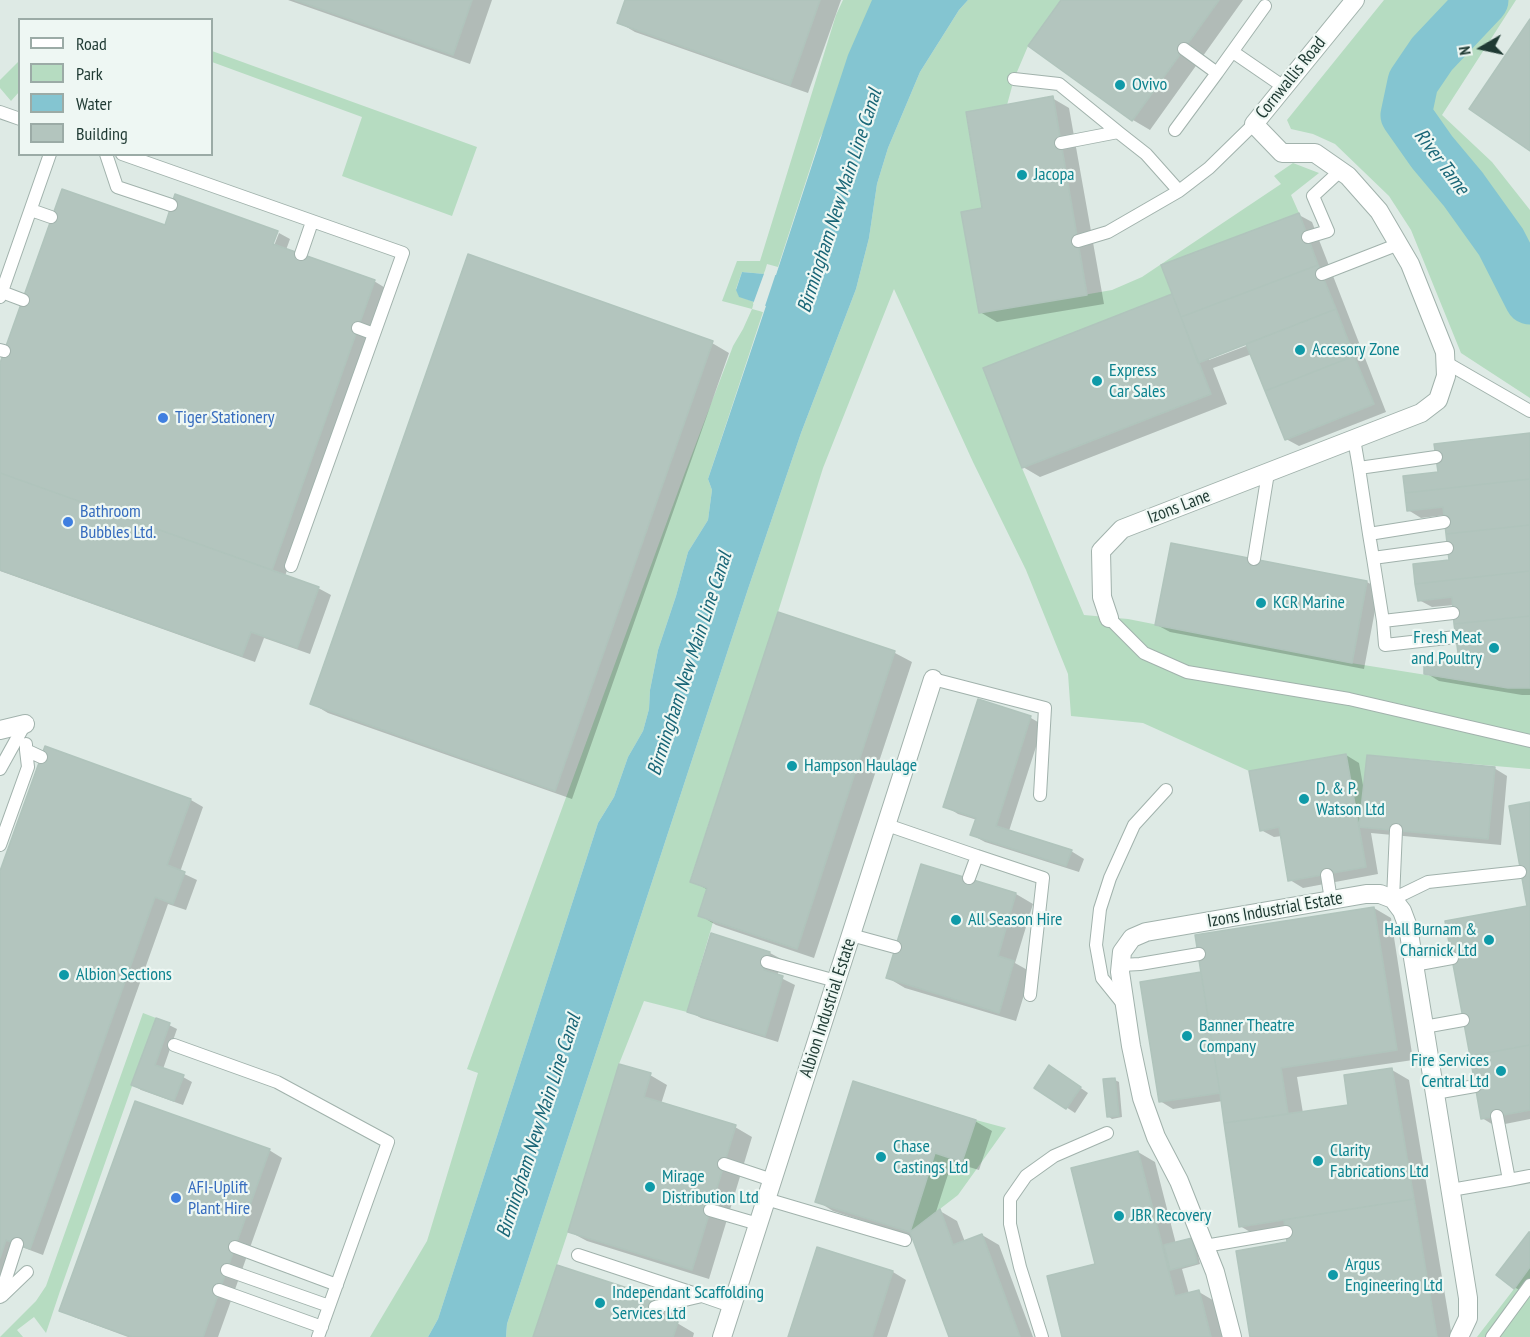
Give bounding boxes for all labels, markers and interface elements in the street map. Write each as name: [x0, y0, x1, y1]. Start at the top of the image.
legend: [18, 18, 213, 156]
north arrow: [1452, 18, 1512, 78]
text: Road: [76, 32, 107, 55]
street label: Cornwallis Road: [1251, 33, 1331, 123]
text: N: [1454, 45, 1475, 57]
text: Park: [76, 62, 103, 85]
place label: Ovivo: [1132, 74, 1167, 96]
marker: Ovivo: [1113, 78, 1127, 92]
water label: Birmingham New Main Line Canal: [793, 86, 887, 316]
text: Water: [76, 92, 112, 115]
text: Building: [76, 122, 128, 145]
water label: River Tame: [1408, 124, 1474, 200]
place label: Jacopa: [1034, 164, 1074, 186]
marker: Jacopa: [1015, 168, 1029, 182]
place label: Accesory Zone: [1312, 339, 1400, 361]
marker: Accesory Zone: [1293, 343, 1307, 357]
place label: Express Car Sales: [1109, 360, 1166, 403]
marker: Express Car Sales: [1090, 374, 1104, 388]
place label: Tiger Stationery: [175, 407, 274, 429]
marker: Tiger Stationery: [156, 411, 170, 425]
street label: Izons Lane: [1144, 485, 1214, 529]
place label: Bathroom Bubbles Ltd.: [80, 501, 156, 544]
marker: Bathroom Bubbles Ltd.: [61, 515, 75, 529]
water label: Birmingham New Main Line Canal: [643, 549, 737, 779]
place label: KCR Marine: [1273, 592, 1345, 614]
marker: KCR Marine: [1254, 596, 1268, 610]
place label: Fresh Meat and Poultry: [1411, 627, 1482, 670]
marker: Fresh Meat and Poultry: [1487, 641, 1501, 655]
place label: Hampson Haulage: [804, 755, 917, 777]
marker: Hampson Haulage: [785, 759, 799, 773]
place label: D. & P. Watson Ltd: [1316, 778, 1385, 820]
marker: D. & P. Watson Ltd: [1297, 792, 1311, 806]
street label: Izons Industrial Estate: [1206, 887, 1344, 933]
place label: All Season Hire: [968, 909, 1063, 931]
marker: All Season Hire: [949, 913, 963, 927]
place label: Hall Burnam & Charnick Ltd: [1384, 919, 1477, 962]
marker: Hall Burnam & Charnick Ltd: [1482, 933, 1496, 947]
street label: Albion Industrial Estate: [795, 936, 861, 1080]
place label: Albion Sections: [76, 964, 172, 986]
marker: Albion Sections: [57, 968, 71, 982]
water label: Birmingham New Main Line Canal: [492, 1011, 586, 1241]
place label: Banner Theatre Company: [1199, 1015, 1295, 1058]
marker: Banner Theatre Company: [1180, 1029, 1194, 1043]
place label: Fire Services Central Ltd: [1411, 1050, 1489, 1092]
marker: Fire Services Central Ltd: [1494, 1064, 1508, 1078]
place label: Chase Castings Ltd: [893, 1136, 968, 1178]
place label: Clarity Fabrications Ltd: [1330, 1140, 1429, 1182]
marker: Chase Castings Ltd: [874, 1150, 888, 1164]
marker: Clarity Fabrications Ltd: [1311, 1154, 1325, 1168]
place label: Mirage Distribution Ltd: [662, 1166, 759, 1208]
place label: AFI-Uplift Plant Hire: [188, 1177, 250, 1220]
marker: Mirage Distribution Ltd: [643, 1180, 657, 1194]
marker: AFI-Uplift Plant Hire: [169, 1191, 183, 1205]
place label: JBR Recovery: [1131, 1205, 1211, 1227]
marker: JBR Recovery: [1112, 1209, 1126, 1223]
place label: Argus Engineering Ltd: [1345, 1254, 1443, 1296]
marker: Argus Engineering Ltd: [1326, 1268, 1340, 1282]
place label: Independant Scaffolding Services Ltd: [612, 1282, 764, 1324]
marker: Independant Scaffolding Services Ltd: [593, 1296, 607, 1310]

